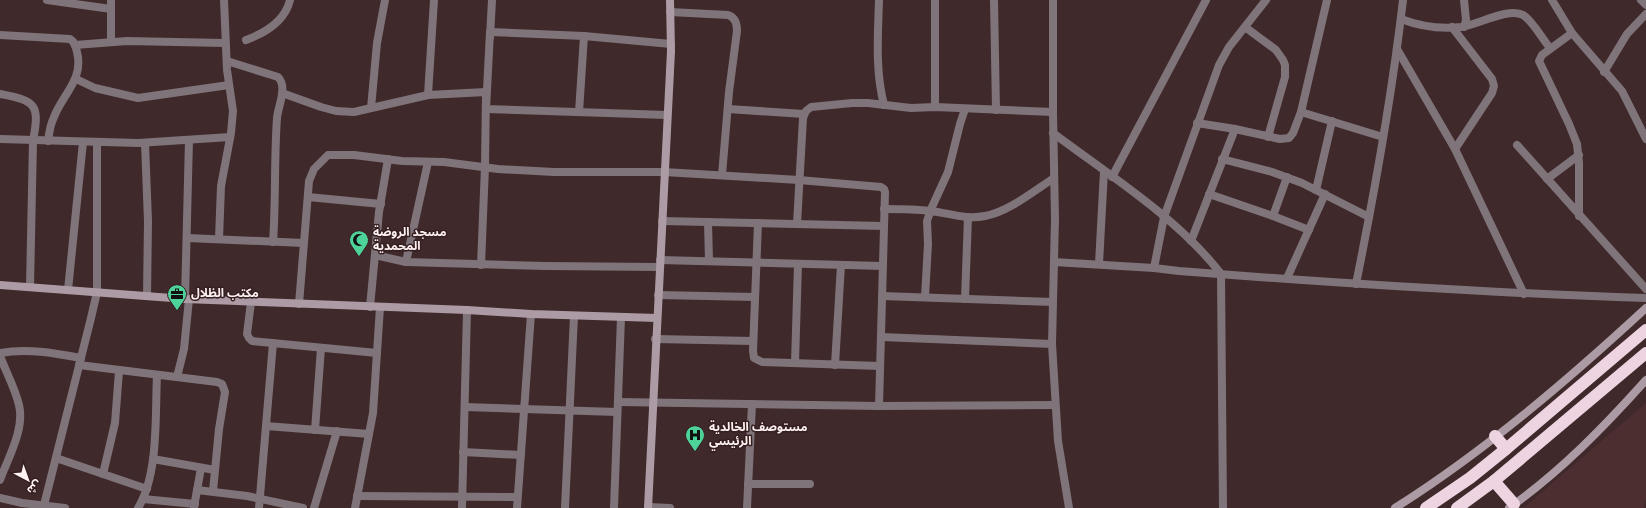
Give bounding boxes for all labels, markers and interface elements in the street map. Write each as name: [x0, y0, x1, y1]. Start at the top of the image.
place label: مسجد الروضة المحمدية: [373, 225, 447, 255]
mosque icon: مسجد الروضة المحمدية: [348, 229, 370, 257]
office icon: مكتب الظلال: [166, 283, 188, 311]
place label: مكتب الظلال: [191, 286, 259, 302]
place label: مستوصف الخالدية الرئيسي: [709, 420, 807, 451]
hospital icon: مستوصف الخالدية الرئيسي: [684, 424, 706, 452]
north arrow: [8, 460, 48, 500]
text: ش: [24, 477, 44, 497]

